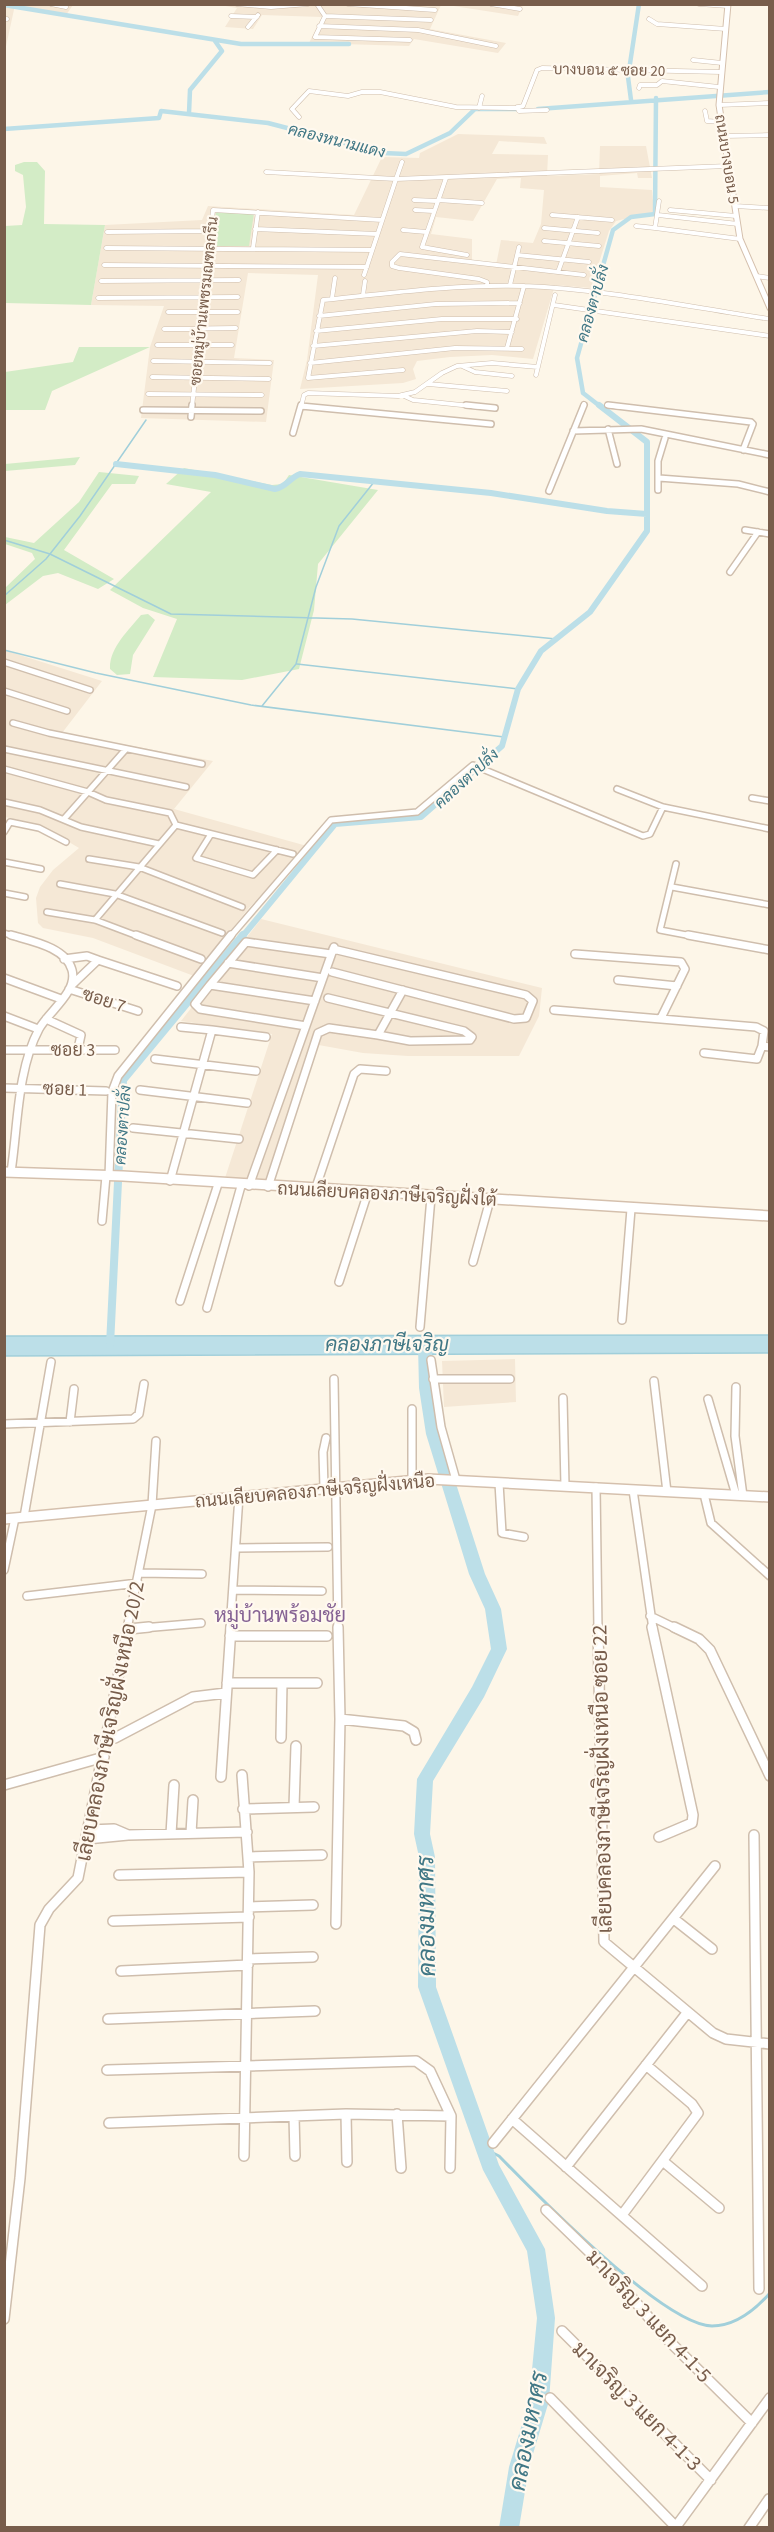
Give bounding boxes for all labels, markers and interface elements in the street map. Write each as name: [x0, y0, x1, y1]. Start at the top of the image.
street label: บางบอน ๕ ซอย 20: [553, 59, 665, 82]
street label: ถนนบางบอน 5: [709, 113, 744, 205]
water label: คลองหนามแดง: [286, 118, 388, 164]
street label: ซอยหมู่บ้านเพชรมณฑลกรีน: [185, 215, 224, 387]
water label: คลองตาปลั่ง: [568, 261, 615, 345]
water label: คลองตาปลั่ง: [427, 741, 504, 814]
street label: ซอย 7: [79, 982, 129, 1019]
street label: ซอย 3: [51, 1038, 95, 1063]
street label: ซอย 1: [42, 1076, 88, 1103]
water label: คลองตาปลั่ง: [106, 1084, 137, 1166]
street label: ถนนเลียบคลองภาษีเจริญฝั่งใต้: [277, 1173, 498, 1213]
water label: คลองภาษีเจริญ: [325, 1331, 449, 1359]
street label: ถนนเลียบคลองภาษีเจริญฝั่งเหนือ: [194, 1465, 436, 1514]
street label: เลียบคลองภาษีเจริญฝั่งเหนือ 20/2: [64, 1577, 152, 1864]
district label: หมู่บ้านพร้อมชัย: [214, 1602, 346, 1630]
street label: เลียบคลองภาษีเจริญฝั่งเหนือ ซอย 22: [580, 1624, 620, 1934]
water label: คลองมหาศร: [408, 1854, 445, 1977]
street label: มาเจริญ 3 แยก 4-1-5: [579, 2243, 719, 2389]
street label: มาเจริญ 3 แยก 4-1-3: [565, 2334, 709, 2478]
water label: คลองมหาศร: [500, 2367, 557, 2494]

